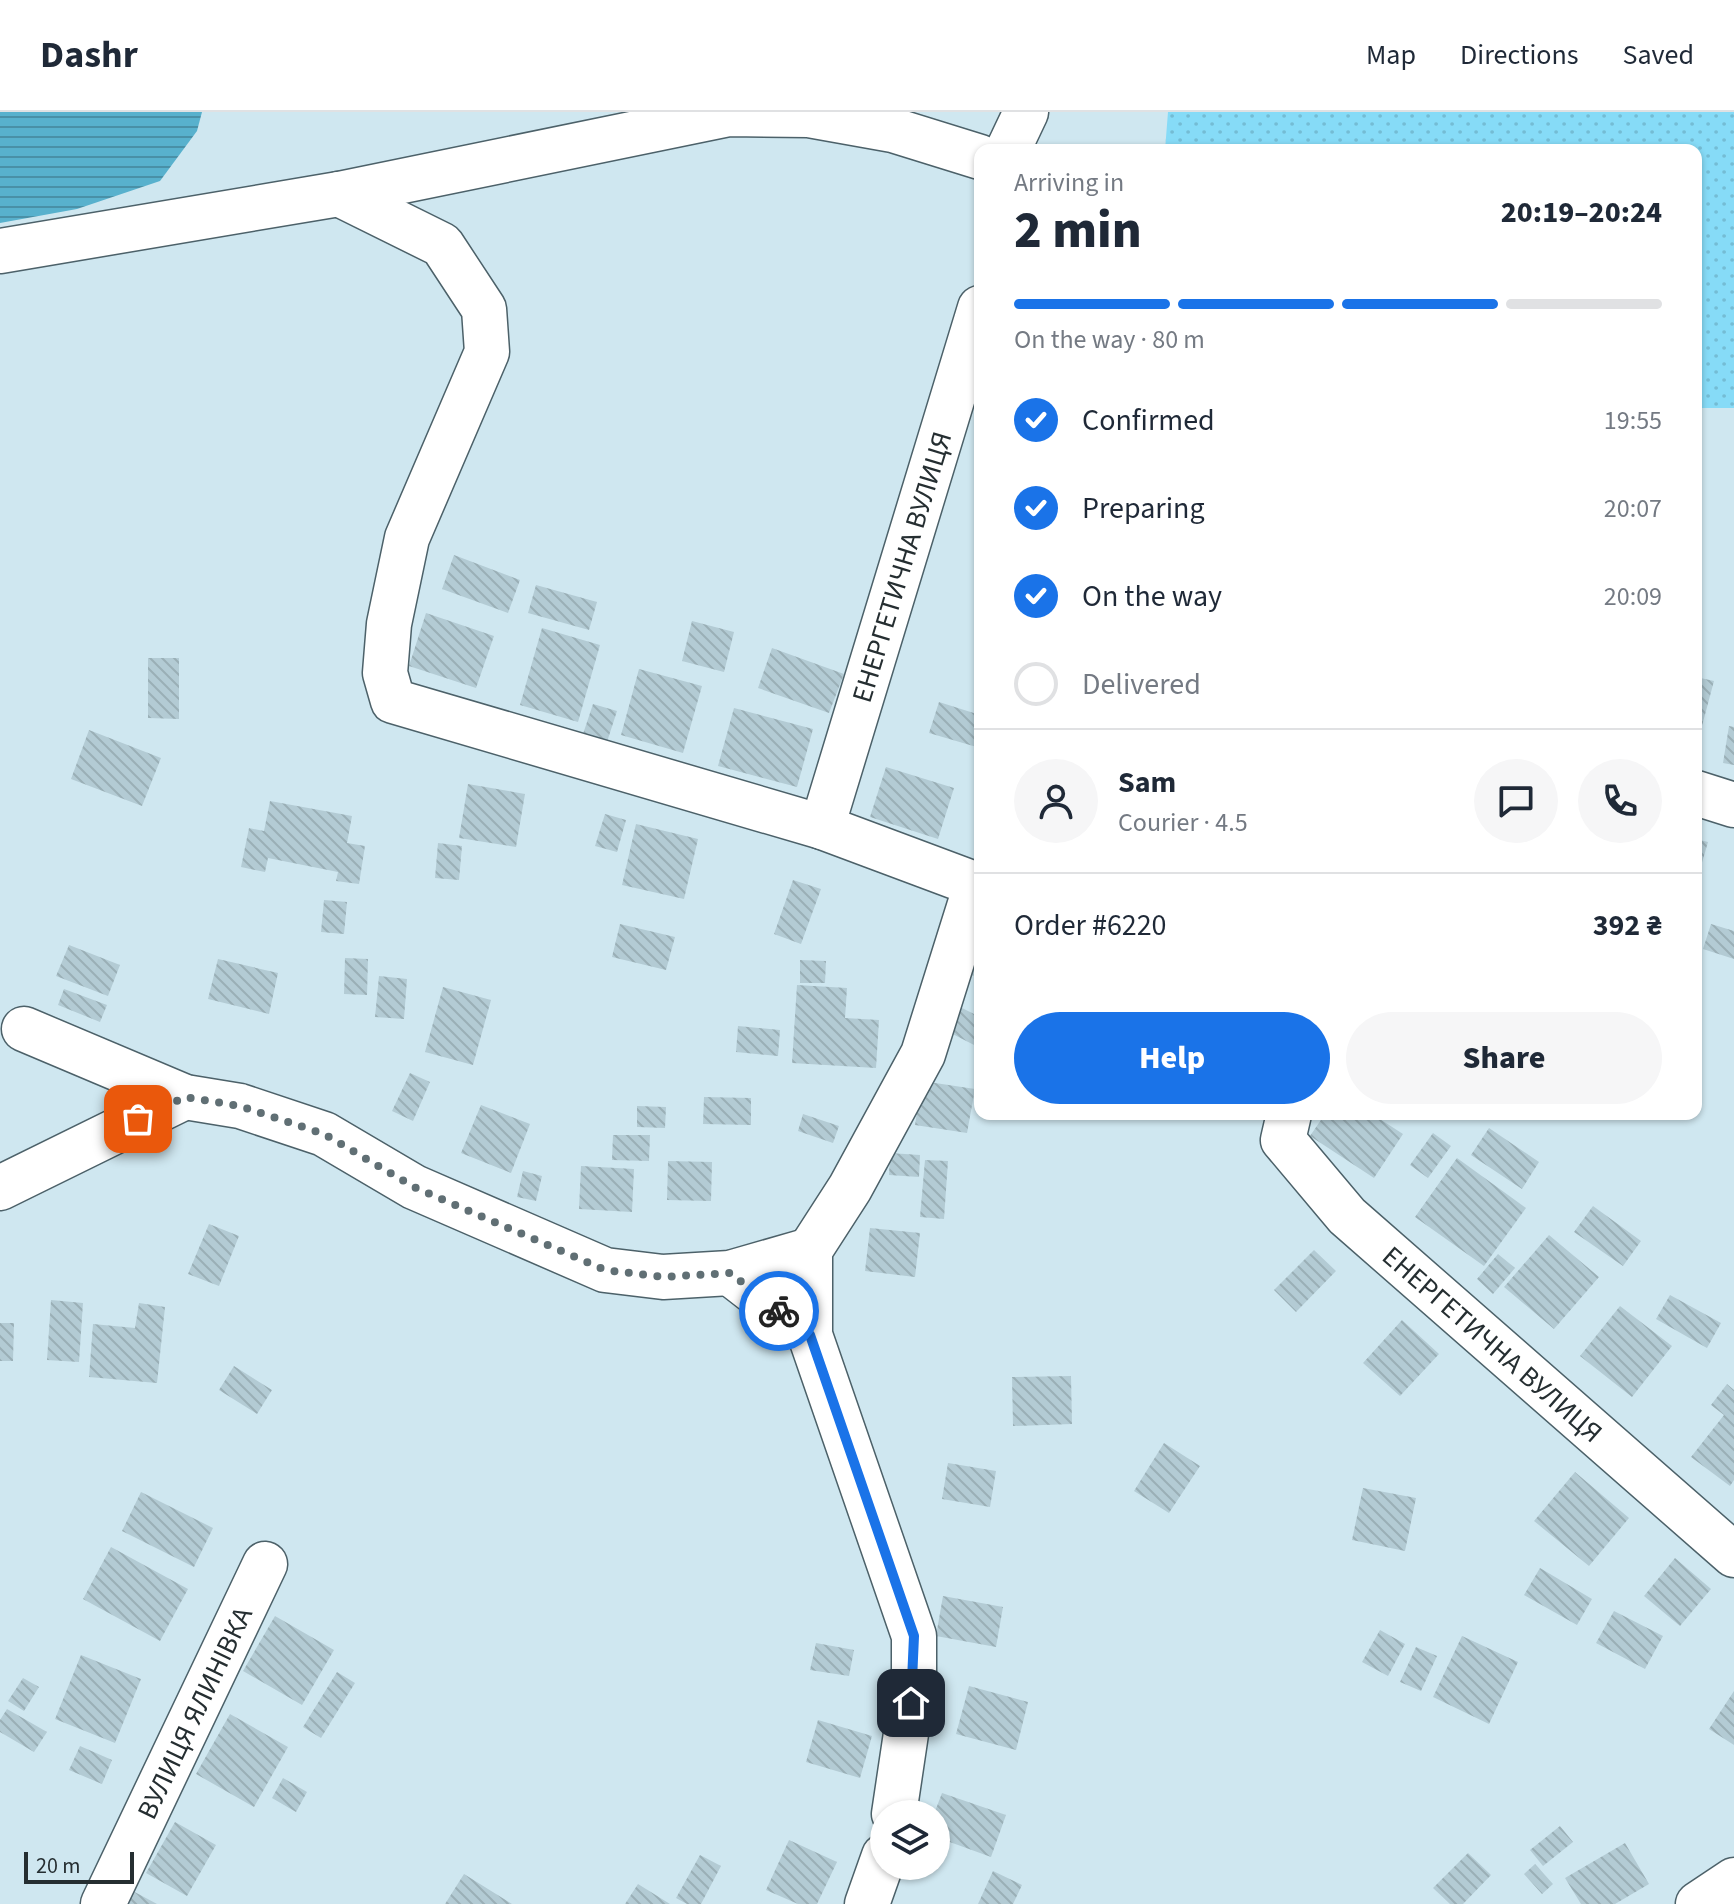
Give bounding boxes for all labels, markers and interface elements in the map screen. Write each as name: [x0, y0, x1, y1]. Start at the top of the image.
text: Dashr: [40, 28, 138, 82]
text: Map: [1366, 35, 1416, 75]
text: Directions: [1460, 35, 1579, 75]
text: Saved: [1623, 35, 1694, 75]
text: Arriving in: [1014, 164, 1124, 201]
text: 20:19–20:24: [1501, 191, 1662, 234]
text: 2 min: [1014, 194, 1142, 268]
text: On the way · 80 m: [1014, 321, 1205, 358]
icon: check: [1014, 398, 1058, 442]
text: Confirmed: [1082, 399, 1215, 442]
text: 19:55: [1604, 402, 1662, 439]
street label: ЕНЕРГЕТИЧНА ВУЛИЦЯ: [842, 427, 962, 707]
icon: check: [1014, 486, 1058, 530]
text: Preparing: [1082, 487, 1205, 530]
text: 20:07: [1604, 490, 1662, 527]
icon: check: [1014, 574, 1058, 618]
text: On the way: [1082, 575, 1222, 618]
text: 20:09: [1604, 578, 1662, 615]
text: Delivered: [1082, 663, 1201, 706]
button: person: [1014, 759, 1098, 843]
button: chat: [1474, 759, 1558, 843]
button: phone: [1578, 759, 1662, 843]
text: Sam: [1118, 761, 1176, 804]
text: Courier · 4.5: [1118, 804, 1248, 841]
text: Order #6220: [1014, 904, 1167, 947]
text: 392 ₴: [1593, 904, 1662, 947]
button: Help: [1014, 1012, 1330, 1104]
button: Share: [1346, 1012, 1662, 1104]
pin: [104, 1085, 172, 1153]
icon: bag: [116, 1097, 160, 1141]
street label: ЕНЕРГЕТИЧНА ВУЛИЦЯ: [1373, 1237, 1611, 1452]
courier: [739, 1271, 819, 1351]
icon: bike: [757, 1289, 801, 1333]
street label: ВУЛИЦЯ ЯЛИНІВКА: [127, 1599, 263, 1826]
pin: [877, 1669, 945, 1737]
icon: home: [889, 1681, 933, 1725]
map controls: [870, 1800, 950, 1880]
button: layers: [870, 1800, 950, 1880]
scale bar: [24, 1848, 134, 1884]
text: 20 m: [36, 1850, 81, 1882]

